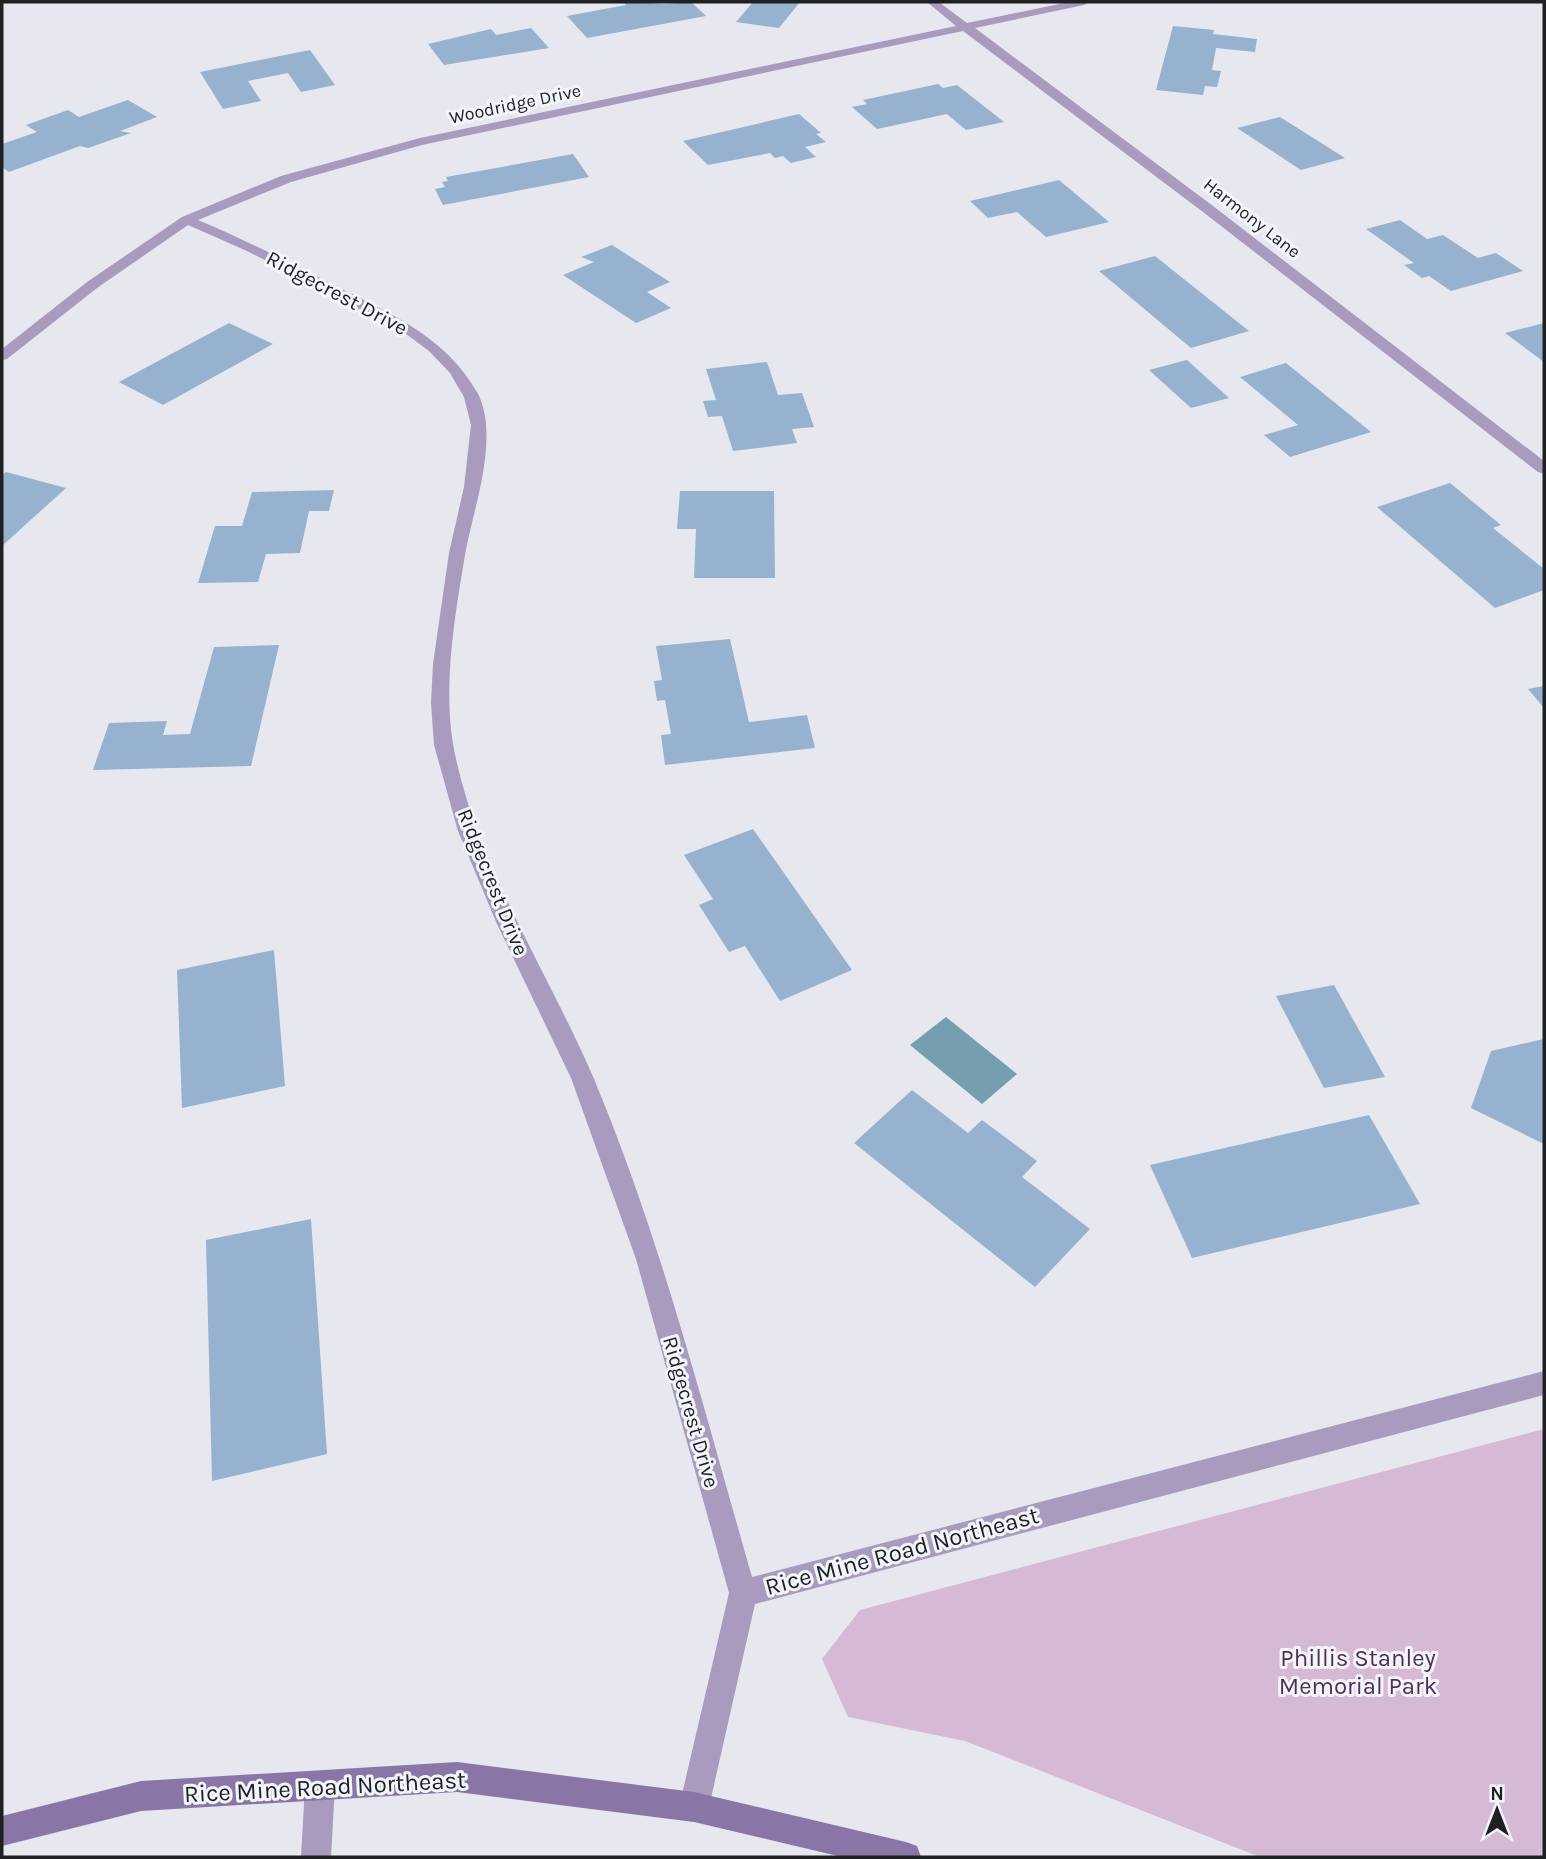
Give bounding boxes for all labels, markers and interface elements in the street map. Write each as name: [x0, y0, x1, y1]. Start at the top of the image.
street label: Woodridge Drive: [447, 79, 583, 129]
street label: Harmony Lane: [1199, 173, 1305, 263]
street label: Ridgecrest Drive: [262, 246, 412, 340]
street label: Ridgecrest Drive: [453, 805, 533, 959]
street label: Ridgecrest Drive: [658, 1334, 724, 1490]
street label: Rice Mine Road Northeast: [762, 1501, 1042, 1601]
park label: Phillis Stanley Memorial Park: [1279, 1644, 1437, 1700]
street label: Rice Mine Road Northeast: [183, 1766, 467, 1808]
north arrow: [1462, 1775, 1532, 1845]
text: N: [1490, 1783, 1504, 1805]

